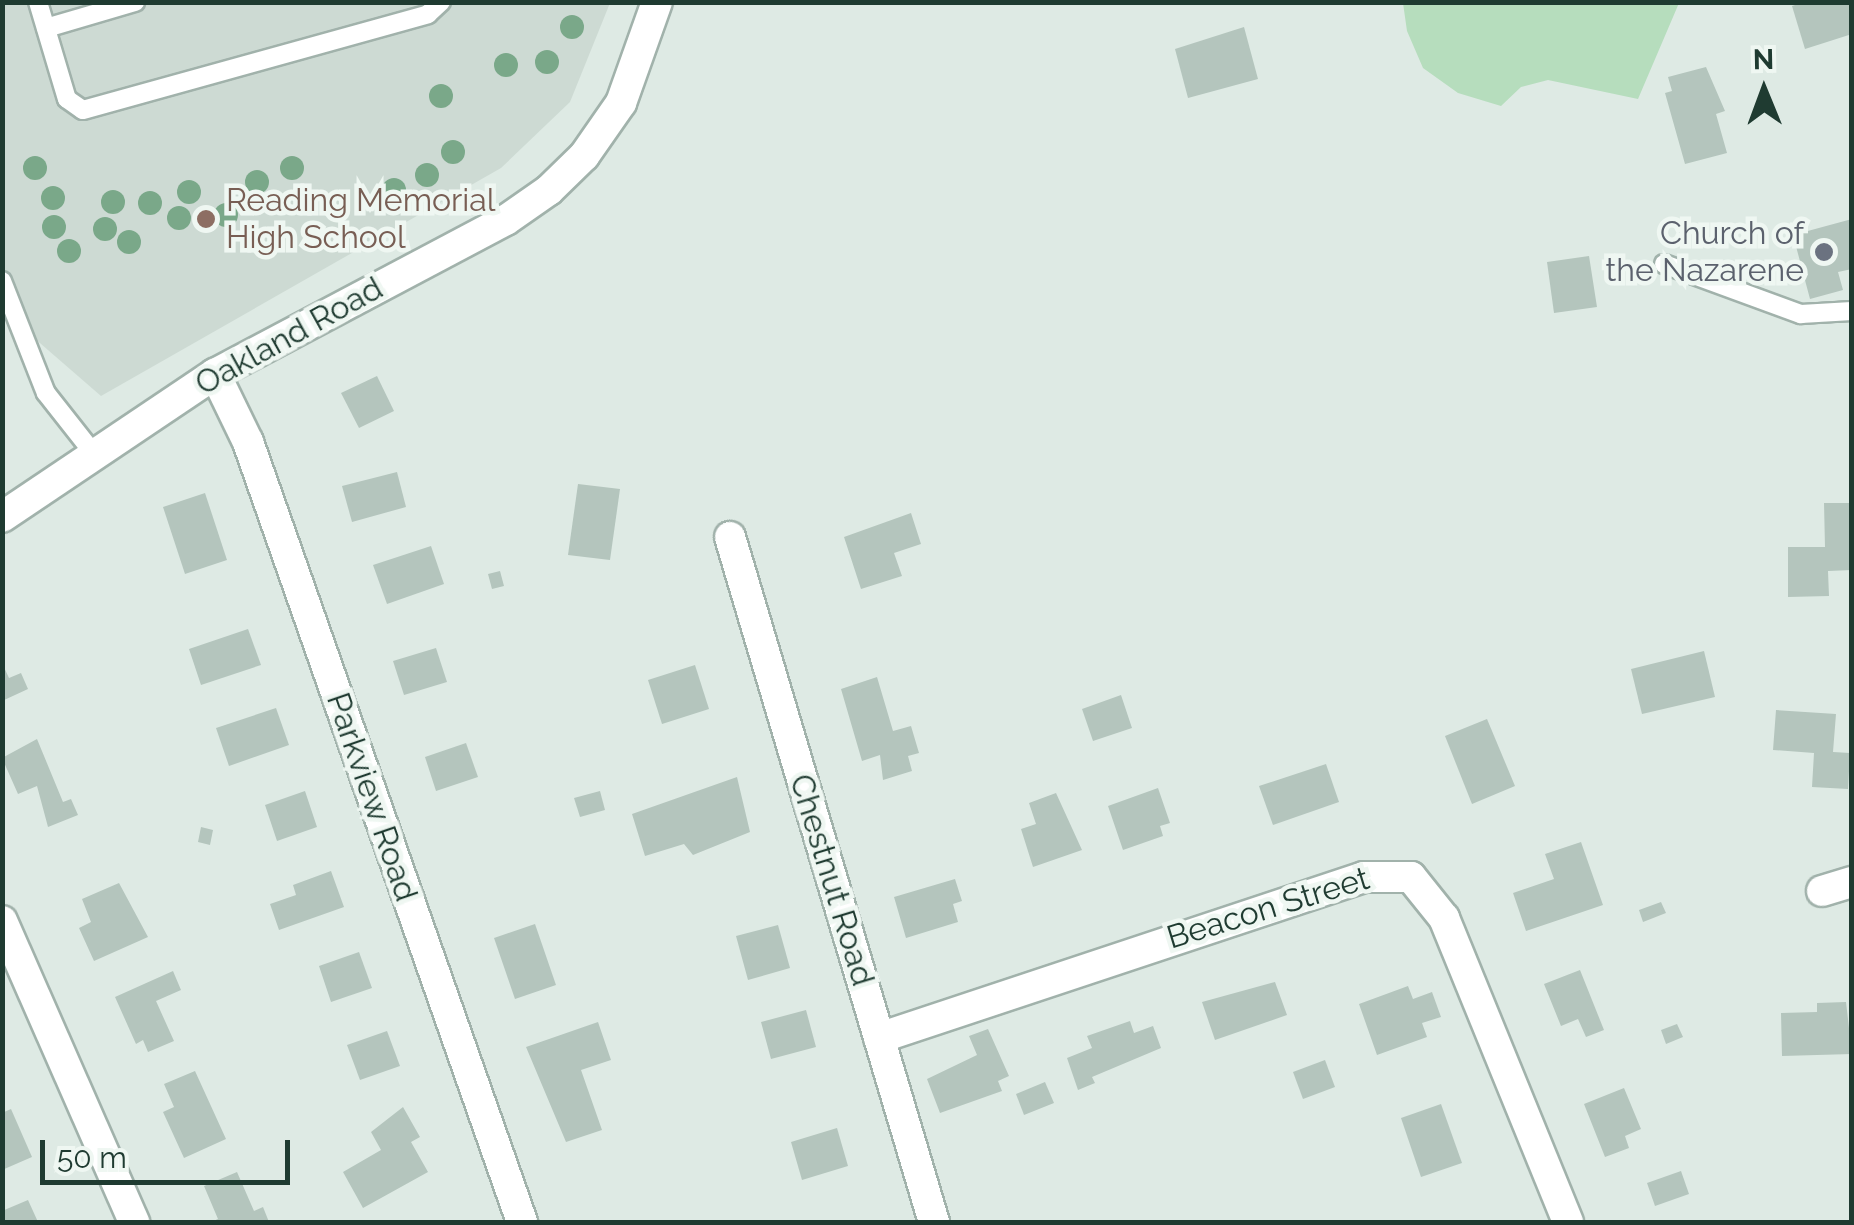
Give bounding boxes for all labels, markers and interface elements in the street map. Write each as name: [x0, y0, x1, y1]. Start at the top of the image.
north arrow: [1714, 40, 1814, 140]
text: N: [1752, 43, 1774, 76]
place label: Reading Memorial High School: [226, 182, 495, 257]
marker: Reading Memorial High School: [195, 208, 217, 230]
place label: Church of the Nazarene: [1606, 215, 1804, 290]
marker: Church of the Nazarene: [1813, 241, 1835, 263]
street label: Oakland Road: [189, 269, 389, 403]
street label: Parkview Road: [318, 687, 426, 907]
street label: Chestnut Road: [782, 770, 882, 990]
street label: Beacon Street: [1162, 859, 1374, 957]
scale bar: [45, 1120, 295, 1182]
text: 50 m: [57, 1140, 127, 1175]

